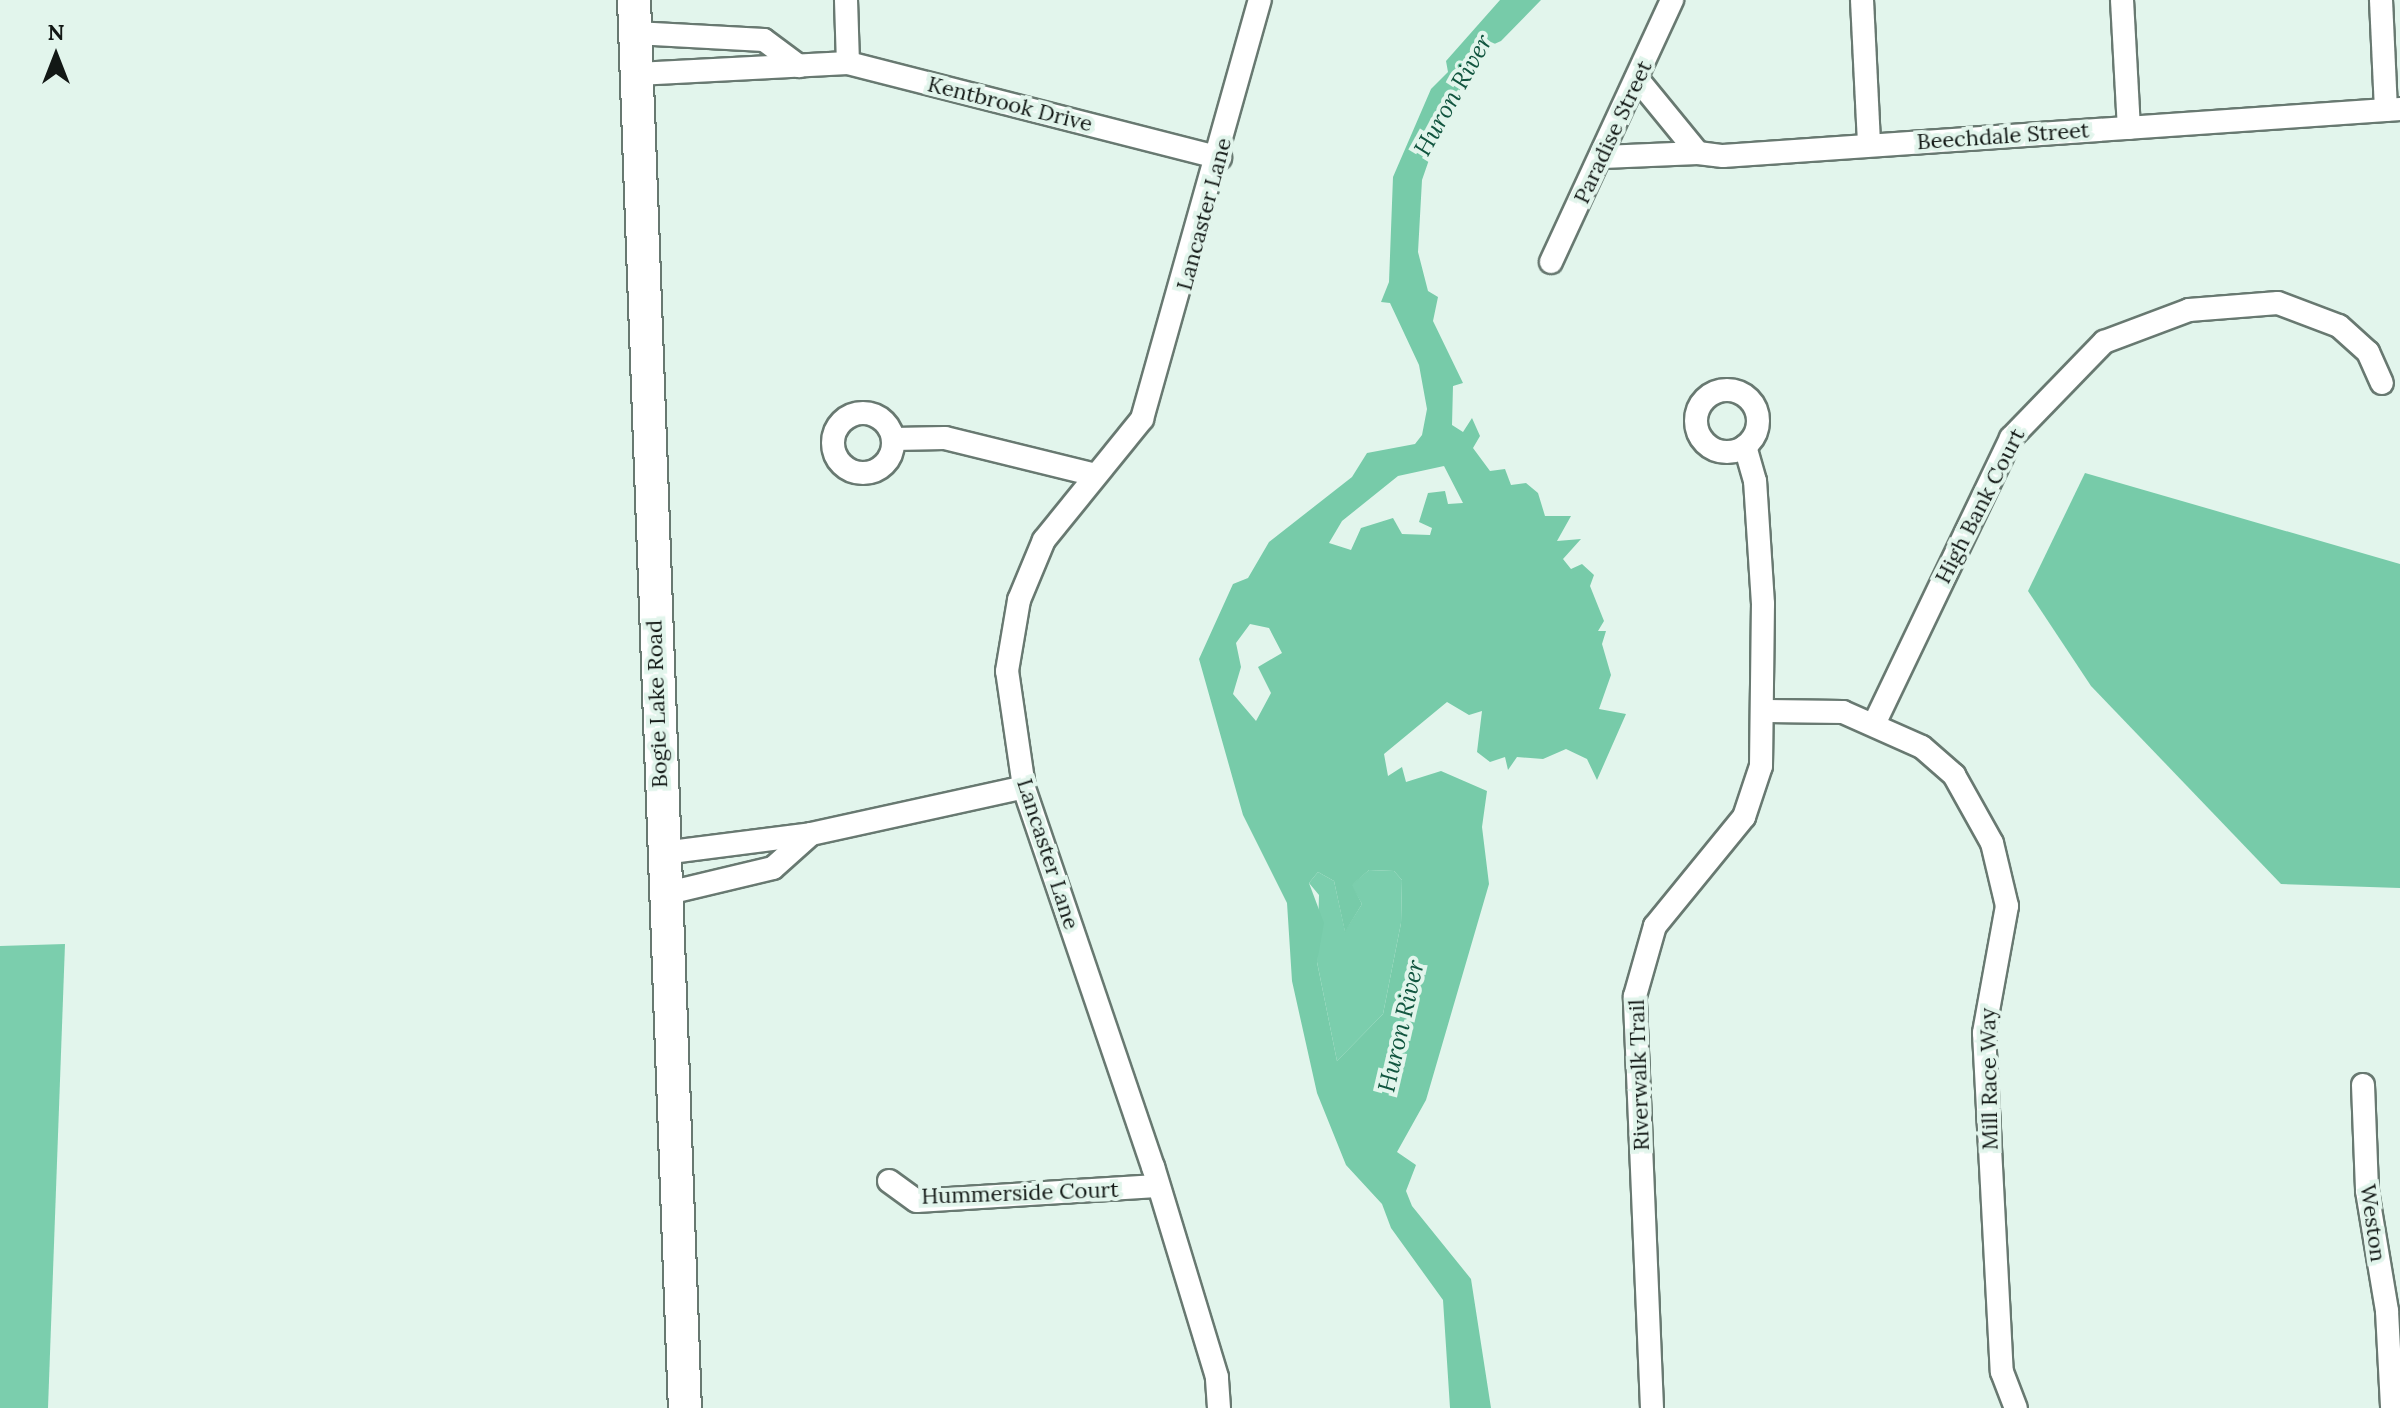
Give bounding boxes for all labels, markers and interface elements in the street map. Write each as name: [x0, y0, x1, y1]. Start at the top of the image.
north arrow: [16, 16, 96, 96]
text: N: [47, 18, 65, 46]
water label: Huron River: [1408, 29, 1498, 161]
street label: Paradise Street: [1568, 56, 1658, 208]
street label: Kentbrook Drive: [925, 71, 1095, 137]
street label: Beechdale Street: [1916, 117, 2090, 155]
street label: Lancaster Lane: [1171, 135, 1237, 293]
street label: High Bank Court: [1930, 424, 2030, 588]
street label: Bogie Lake Road: [641, 620, 673, 788]
street label: Lancaster Lane: [1011, 775, 1085, 933]
water label: Huron River: [1372, 957, 1430, 1095]
street label: Riverwalk Trail: [1623, 999, 1655, 1151]
street label: Mill Race Way: [1975, 1008, 2003, 1150]
street label: Hummerside Court: [921, 1176, 1119, 1210]
street label: Weston: [2355, 1183, 2391, 1263]

